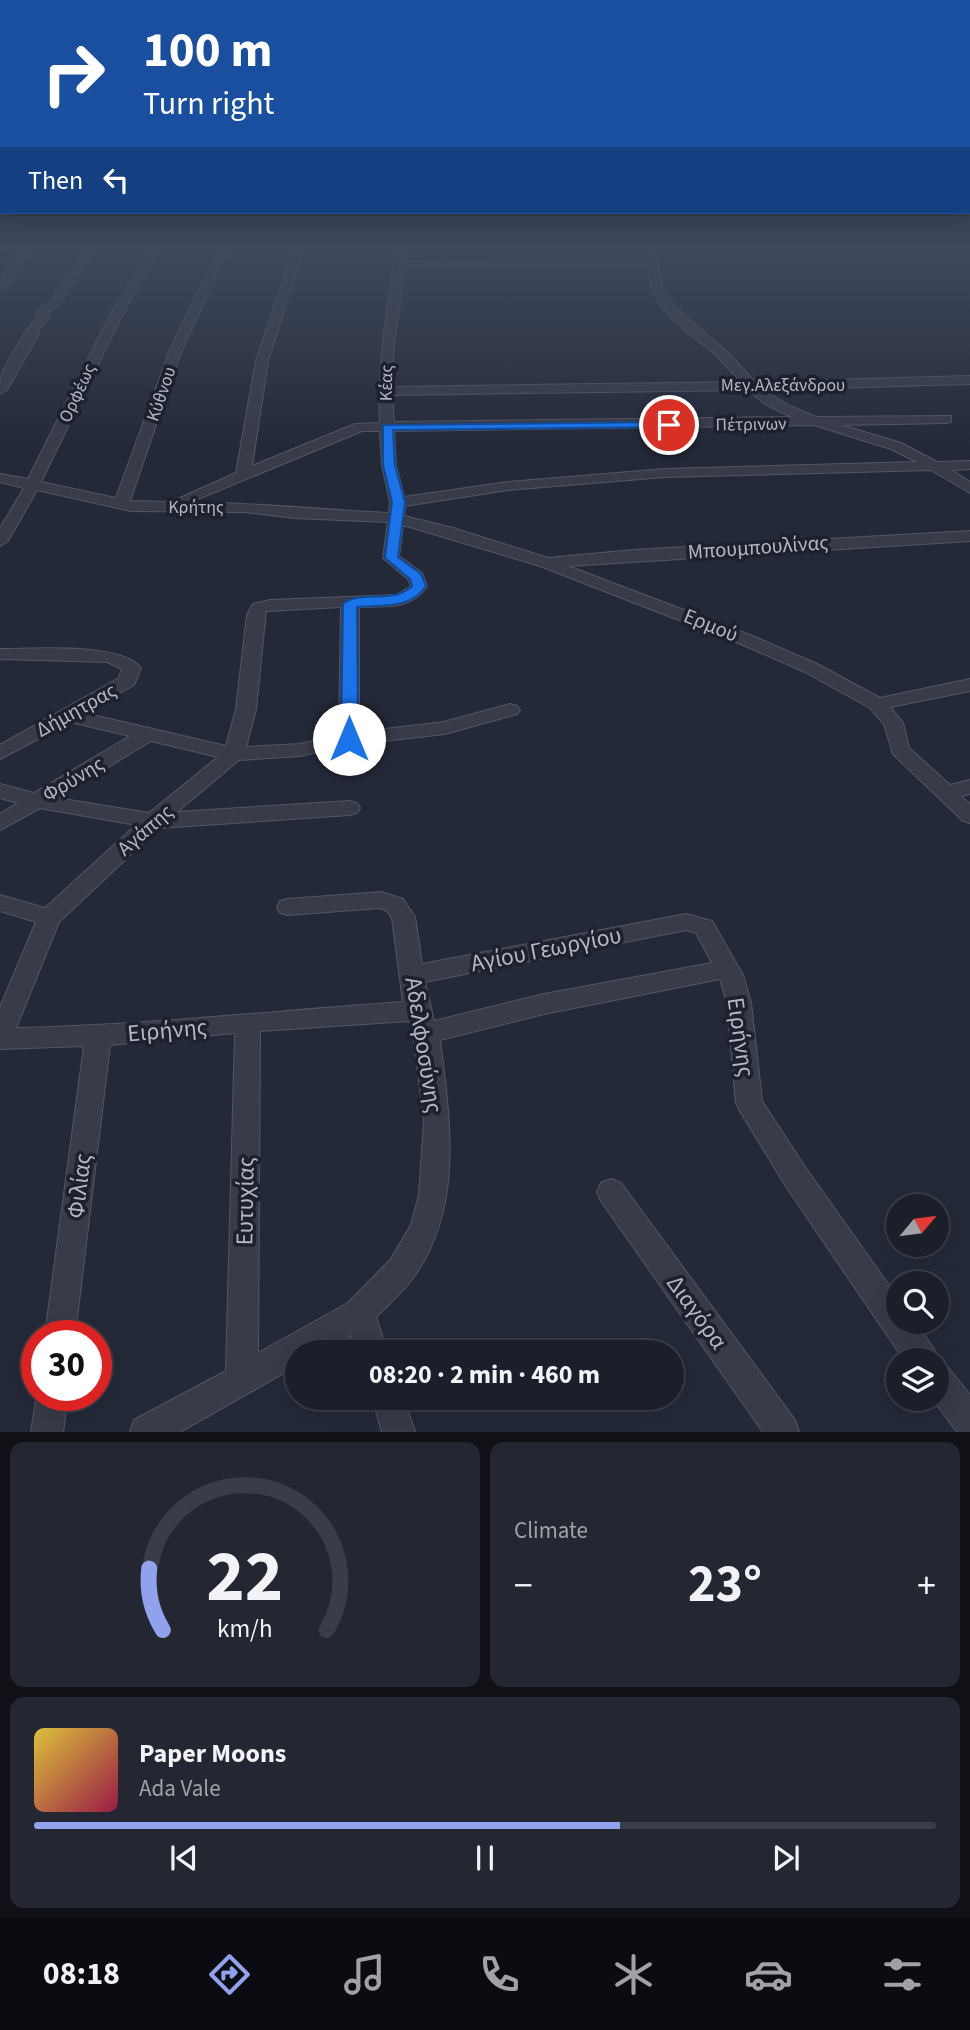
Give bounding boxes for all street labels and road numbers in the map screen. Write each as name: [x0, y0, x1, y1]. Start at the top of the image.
street label: Ορφέως: [53, 360, 102, 427]
street label: Κύθνου: [141, 364, 182, 425]
street label: Κέας: [374, 365, 399, 401]
street label: Μεγ.Αλεξάνδρου: [721, 373, 845, 398]
street label: Πέτρινων: [715, 411, 787, 438]
street label: Κρήτης: [168, 495, 224, 520]
street label: Μπουμπουλίνας: [687, 527, 829, 567]
street label: Ερμού: [679, 601, 743, 649]
street label: Δήμητρας: [30, 675, 122, 745]
street label: Φρύνης: [36, 749, 110, 809]
street label: Αγάπης: [110, 797, 180, 863]
street label: Αγίου Γεωργίου: [468, 918, 625, 981]
street label: Αδελφοσύνης: [395, 975, 452, 1116]
street label: Ειρήνης: [718, 995, 763, 1079]
street label: Ειρήνης: [126, 1010, 208, 1051]
street label: Φιλίας: [58, 1152, 101, 1221]
street label: Ευτυχίας: [227, 1156, 264, 1246]
street label: Διαγόρα: [658, 1268, 736, 1357]

